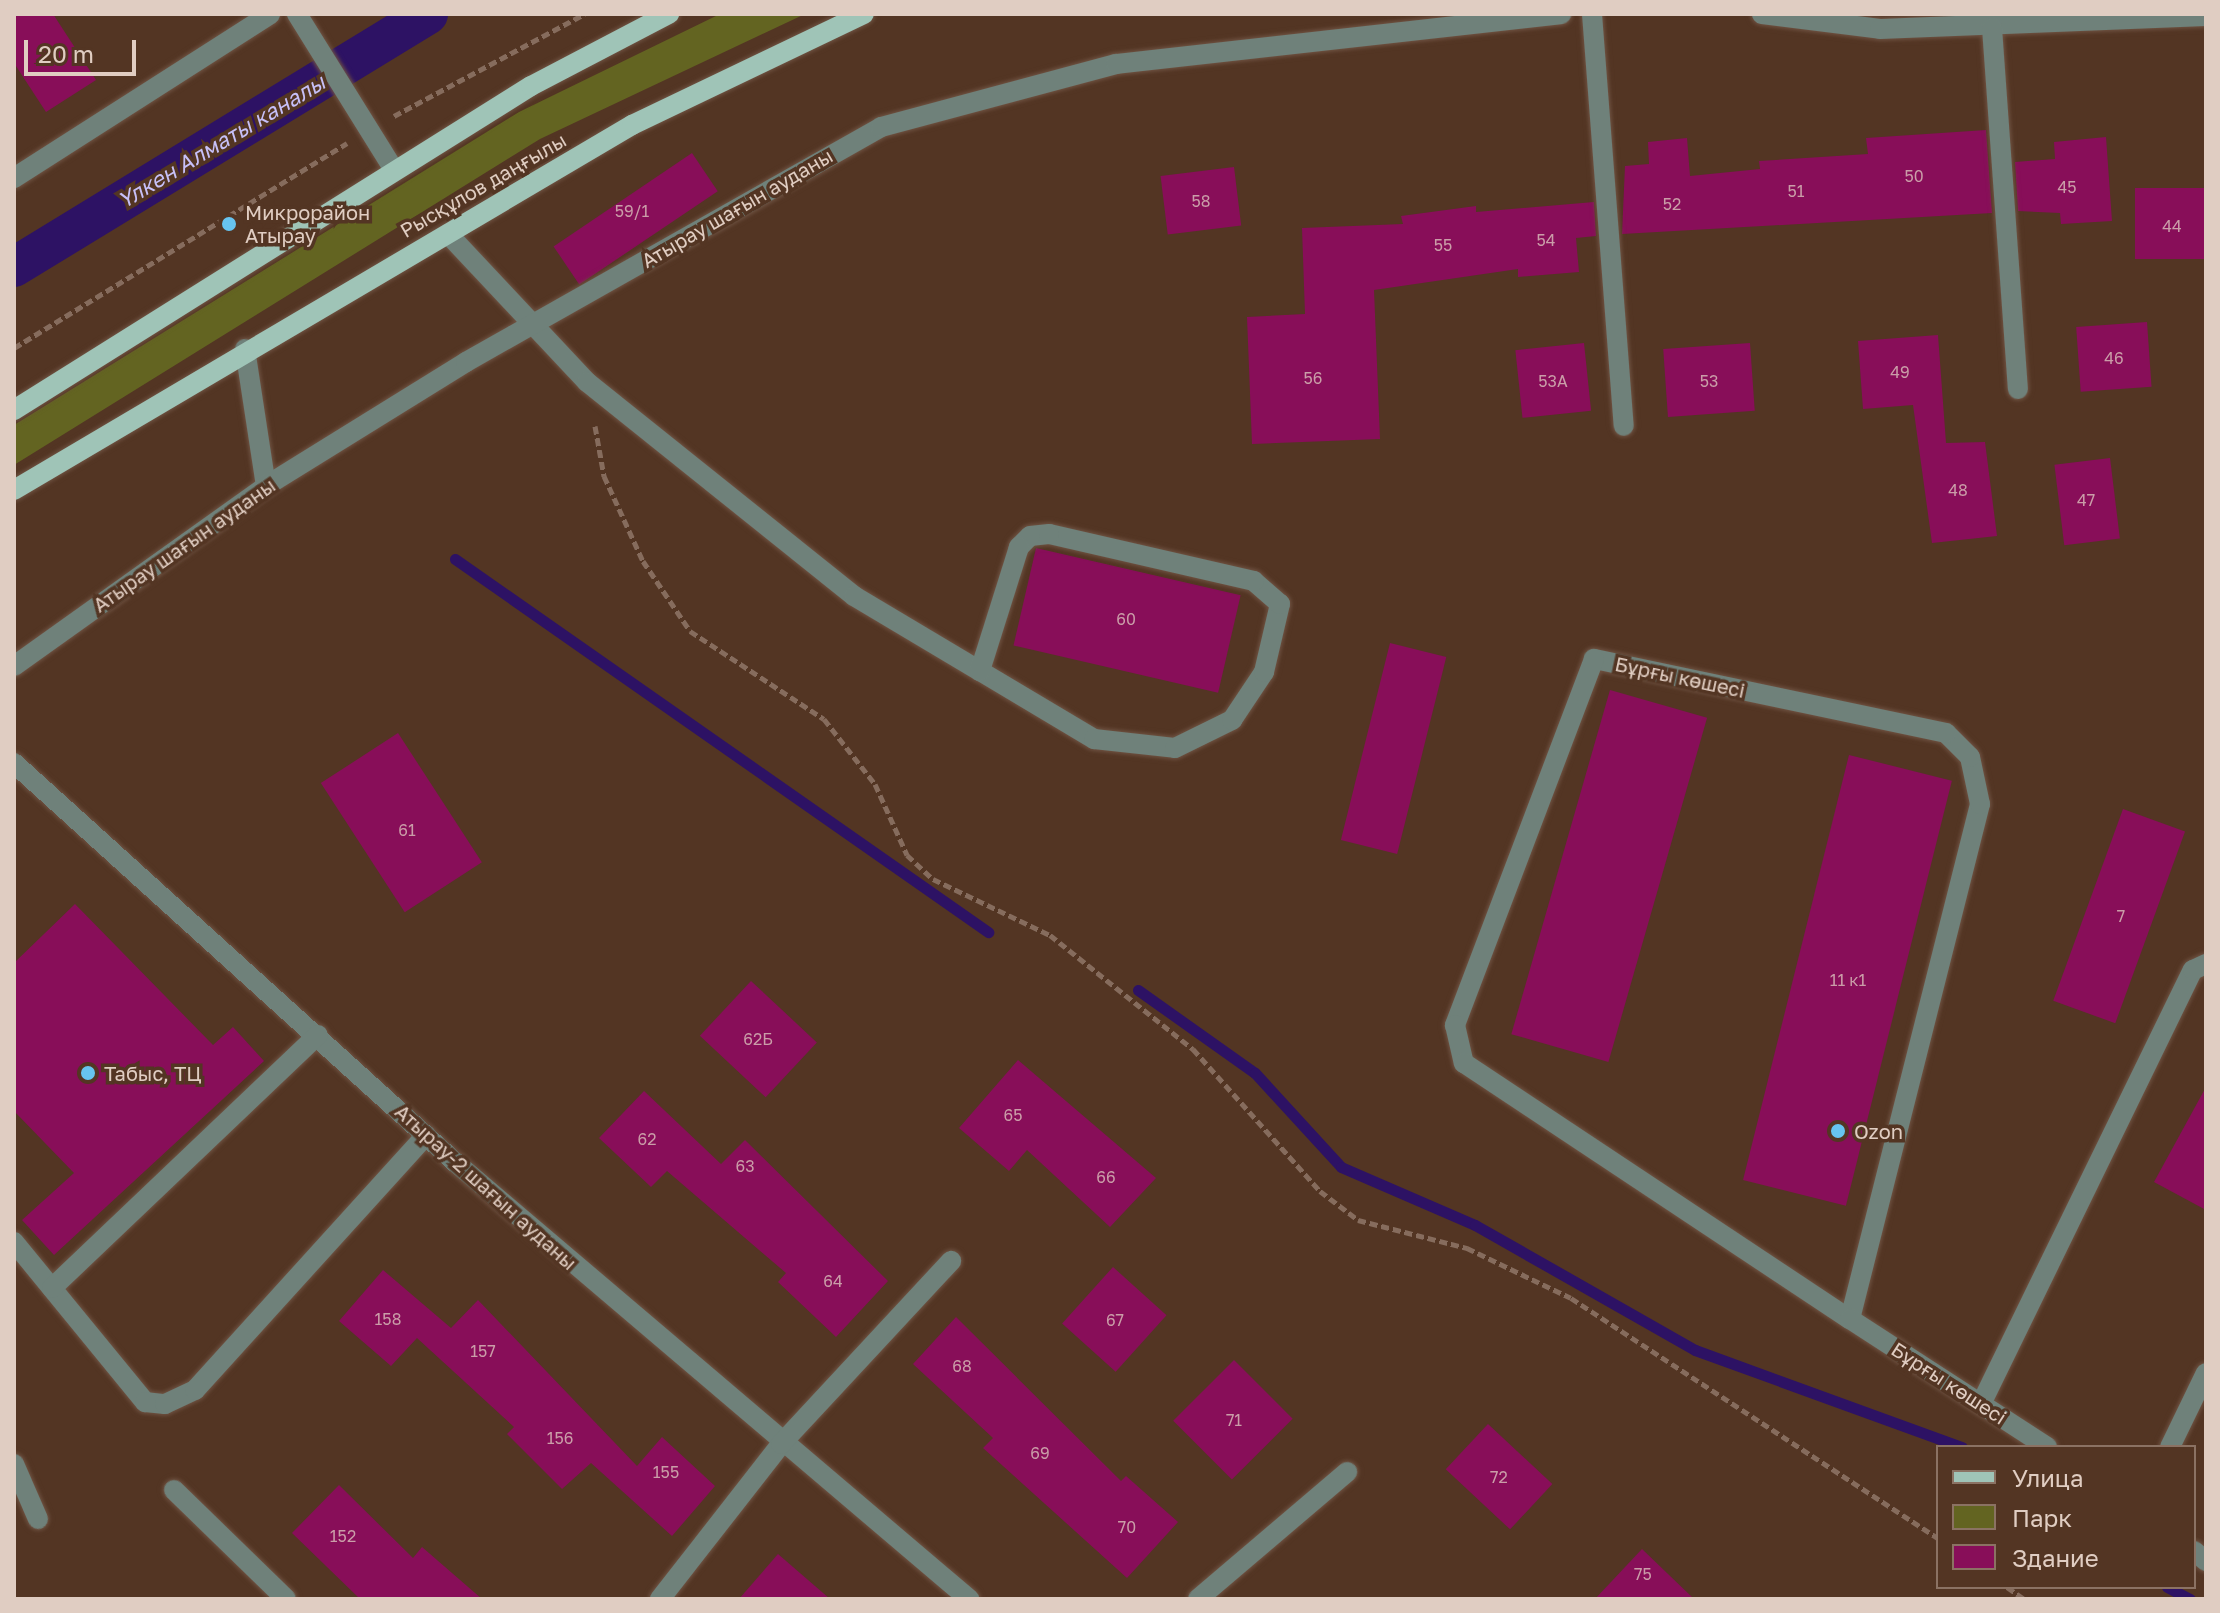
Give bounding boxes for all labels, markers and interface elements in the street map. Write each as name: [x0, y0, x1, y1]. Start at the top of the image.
scale bar: [28, 24, 140, 74]
text: 20 m: [38, 39, 94, 68]
water label: Үлкен Алматы каналы: [113, 69, 329, 213]
street label: Рысқұлов даңғылы: [396, 128, 570, 242]
street label: Атырау шағын ауданы: [637, 143, 837, 273]
house number: 50: [1904, 166, 1924, 186]
house number: 45: [2057, 177, 2077, 197]
house number: 51: [1787, 181, 1805, 201]
house number: 58: [1191, 191, 1211, 211]
house number: 52: [1663, 194, 1681, 214]
place label: Микрорайон Атырау: [245, 200, 370, 247]
house number: 59/1: [615, 201, 649, 221]
marker: Микрорайон Атырау: [220, 215, 238, 233]
house number: 44: [2162, 216, 2182, 236]
house number: 54: [1536, 230, 1556, 250]
house number: 55: [1434, 235, 1452, 255]
house number: 46: [2104, 348, 2124, 368]
house number: 49: [1890, 362, 1910, 382]
house number: 56: [1304, 368, 1322, 388]
house number: 53А: [1538, 371, 1568, 391]
house number: 53: [1700, 371, 1718, 391]
street label: Атырау шағын ауданы: [88, 473, 280, 617]
house number: 48: [1948, 480, 1968, 500]
house number: 47: [2077, 490, 2095, 510]
house number: 60: [1116, 609, 1136, 629]
street label: Бұрғы көшесі: [1613, 652, 1747, 702]
house number: 61: [398, 820, 416, 840]
house number: 7: [2117, 906, 2125, 926]
house number: 11 к1: [1830, 970, 1866, 990]
house number: 62Б: [743, 1029, 773, 1049]
place label: Табыс, ТЦ: [104, 1061, 202, 1085]
marker: Табыс, ТЦ: [79, 1064, 97, 1082]
street label: Атырау-2 шағын ауданы: [390, 1099, 582, 1275]
house number: 65: [1004, 1105, 1022, 1125]
place label: Ozon: [1854, 1119, 1903, 1143]
marker: Ozon: [1829, 1122, 1847, 1140]
house number: 62: [638, 1129, 656, 1149]
house number: 63: [735, 1156, 755, 1176]
house number: 66: [1096, 1167, 1116, 1187]
house number: 64: [823, 1271, 843, 1291]
house number: 158: [375, 1309, 401, 1329]
house number: 67: [1106, 1310, 1124, 1330]
street label: Бұрғы көшесі: [1887, 1337, 2011, 1429]
house number: 157: [470, 1341, 496, 1361]
house number: 68: [952, 1356, 972, 1376]
house number: 71: [1226, 1410, 1242, 1430]
house number: 156: [547, 1428, 573, 1448]
house number: 69: [1030, 1443, 1050, 1463]
legend: [1936, 1445, 2196, 1589]
house number: 155: [653, 1462, 679, 1482]
text: Улица: [2012, 1463, 2084, 1492]
house number: 72: [1490, 1467, 1508, 1487]
text: Парк: [2012, 1503, 2072, 1532]
house number: 70: [1118, 1517, 1136, 1537]
house number: 152: [330, 1526, 356, 1546]
text: Здание: [2012, 1543, 2099, 1572]
house number: 75: [1634, 1564, 1652, 1584]

